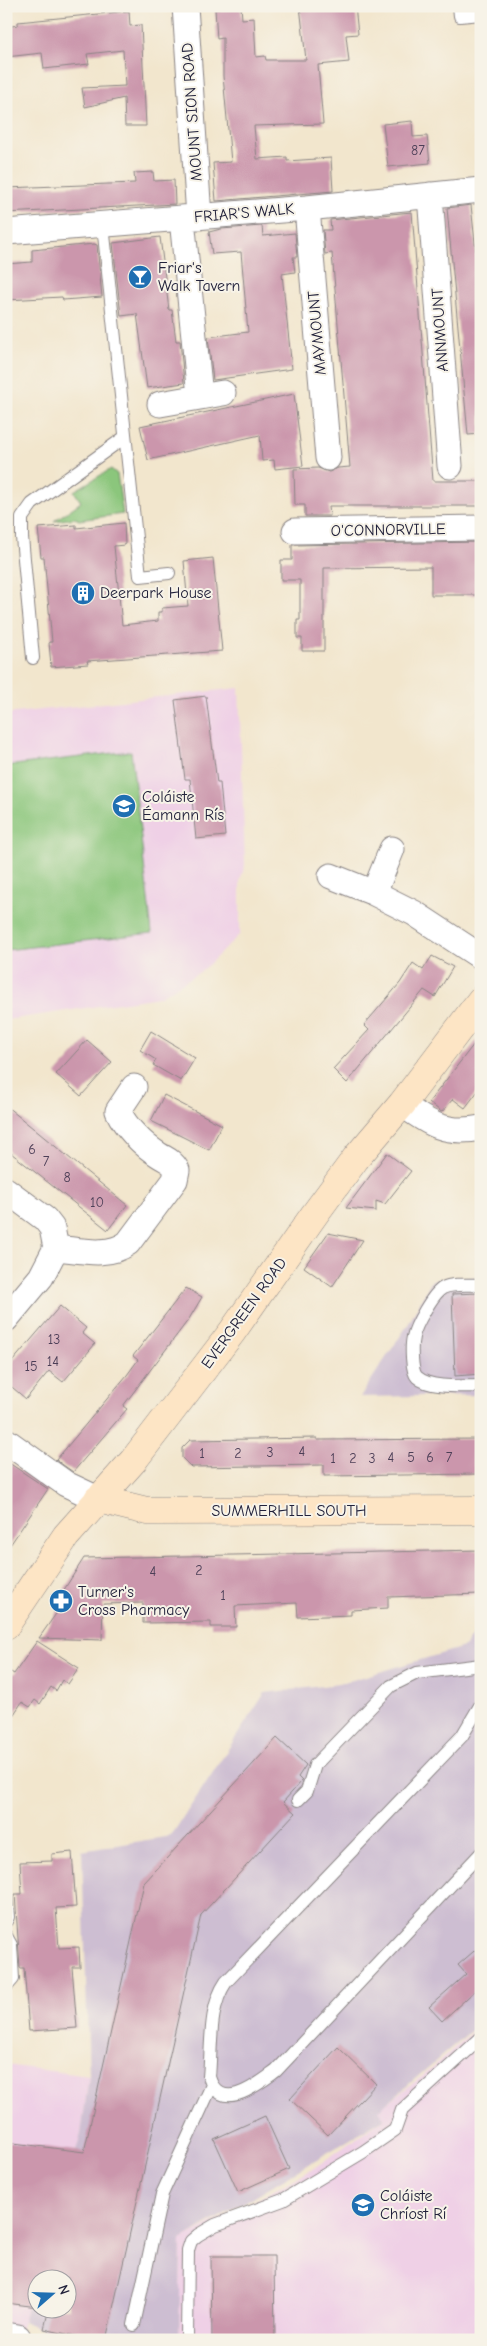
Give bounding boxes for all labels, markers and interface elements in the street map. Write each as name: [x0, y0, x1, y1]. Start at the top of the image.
street label: MOUNT SION ROAD: [178, 42, 206, 182]
house number: 87: [411, 142, 425, 159]
street label: FRIAR'S WALK: [193, 200, 295, 226]
place label: Friar's Walk Tavern: [158, 259, 240, 295]
bar icon: Friar's Walk Tavern: [127, 264, 153, 290]
street label: ANNMOUNT: [428, 287, 452, 372]
street label: MAYMOUNT: [304, 289, 330, 376]
street label: O'CONNORVILLE: [330, 520, 446, 540]
building icon: Deerpark House: [70, 580, 96, 606]
place label: Deerpark House: [100, 584, 211, 602]
place label: Coláiste Éamann Rís: [142, 788, 225, 824]
school or university icon: Coláiste Éamann Rís: [111, 793, 137, 819]
house number: 6: [28, 1141, 36, 1158]
house number: 7: [43, 1153, 50, 1170]
house number: 8: [63, 1169, 71, 1186]
house number: 10: [90, 1194, 104, 1211]
street label: EVERGREEN ROAD: [198, 1254, 290, 1372]
house number: 13: [48, 1331, 60, 1348]
house number: 14: [47, 1353, 59, 1370]
house number: 15: [24, 1358, 38, 1375]
house number: 4: [299, 1443, 306, 1460]
house number: 3: [266, 1444, 274, 1461]
house number: 1: [199, 1445, 205, 1462]
house number: 2: [234, 1445, 242, 1462]
house number: 4: [388, 1449, 395, 1466]
house number: 5: [407, 1449, 415, 1466]
house number: 6: [426, 1449, 434, 1466]
house number: 7: [446, 1449, 453, 1466]
house number: 1: [330, 1450, 336, 1467]
house number: 2: [349, 1450, 357, 1467]
house number: 3: [368, 1450, 376, 1467]
street label: SUMMERHILL SOUTH: [211, 1502, 367, 1520]
house number: 2: [195, 1562, 203, 1579]
house number: 4: [150, 1563, 157, 1580]
place label: Turner's Cross Pharmacy: [78, 1583, 190, 1619]
house number: 1: [220, 1587, 226, 1604]
pharmacy icon: Turner's Cross Pharmacy: [48, 1588, 74, 1614]
place label: Coláiste Chríost Rí: [380, 2187, 447, 2223]
school or university icon: Coláiste Chríost Rí: [350, 2192, 376, 2218]
north arrow: [28, 2268, 78, 2318]
text: N: [54, 2283, 73, 2297]

